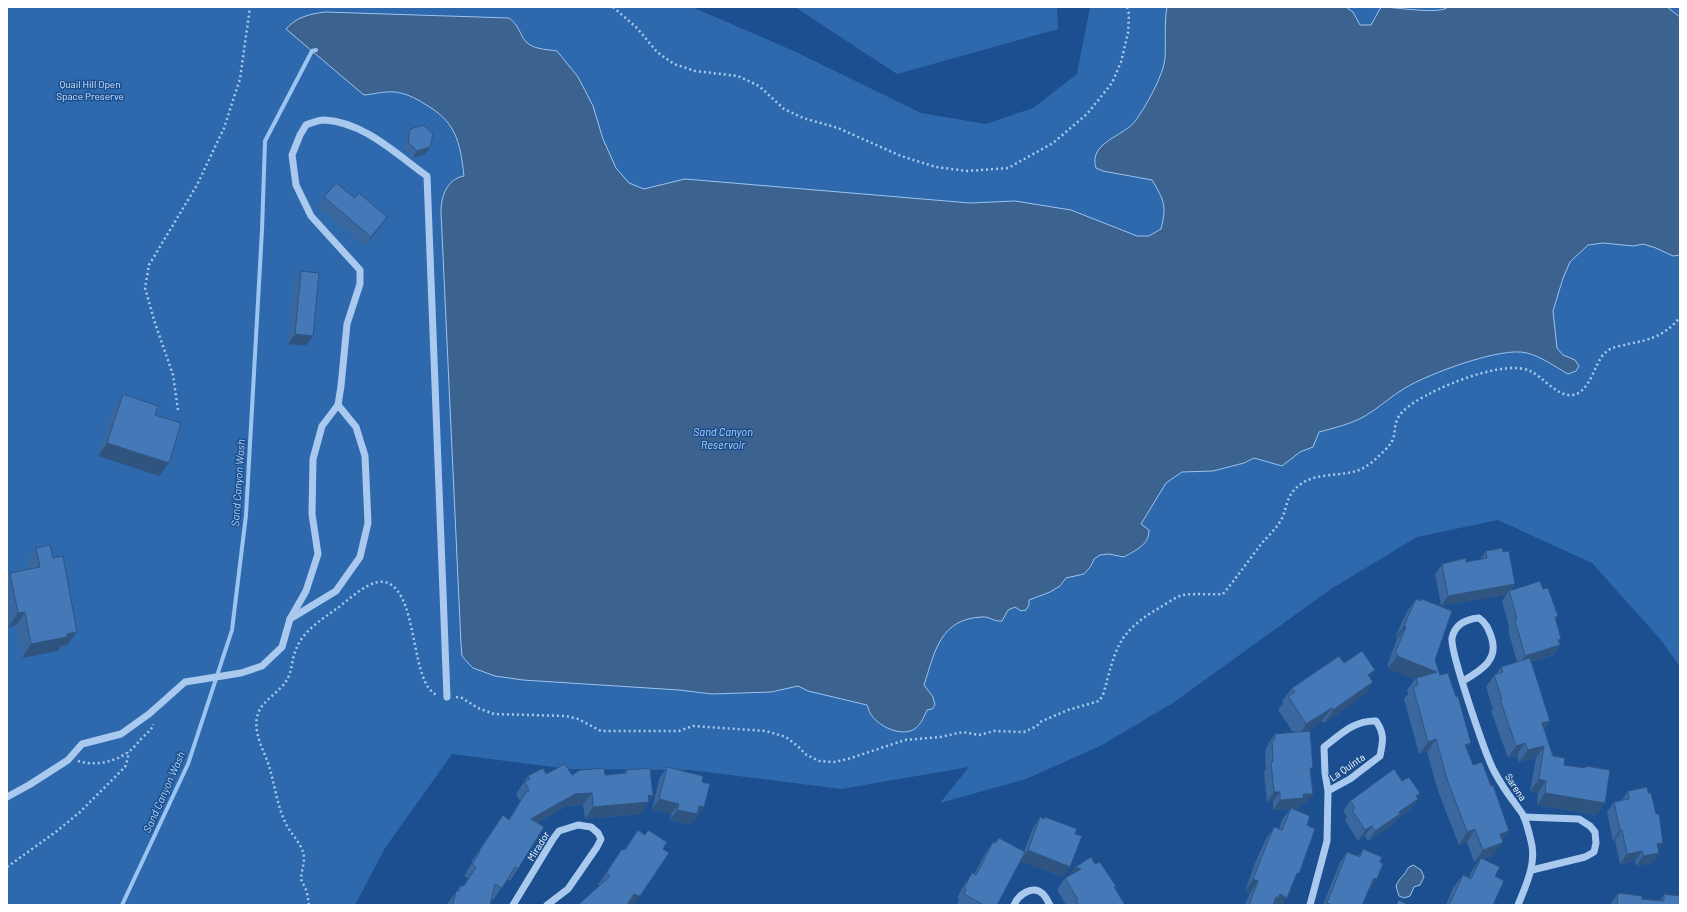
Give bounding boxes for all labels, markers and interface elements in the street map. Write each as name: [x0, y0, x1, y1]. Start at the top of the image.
park label: Quail Hill Open Space Preserve: [56, 78, 124, 102]
water label: Sand Canyon Reservoir: [693, 425, 753, 451]
water label: Sand Canyon Wash: [228, 439, 247, 527]
water label: Sand Canyon Wash: [140, 749, 187, 834]
street label: La Quinta: [1327, 751, 1367, 783]
street label: Sarena: [1503, 771, 1529, 803]
street label: Mirador: [524, 829, 552, 863]

